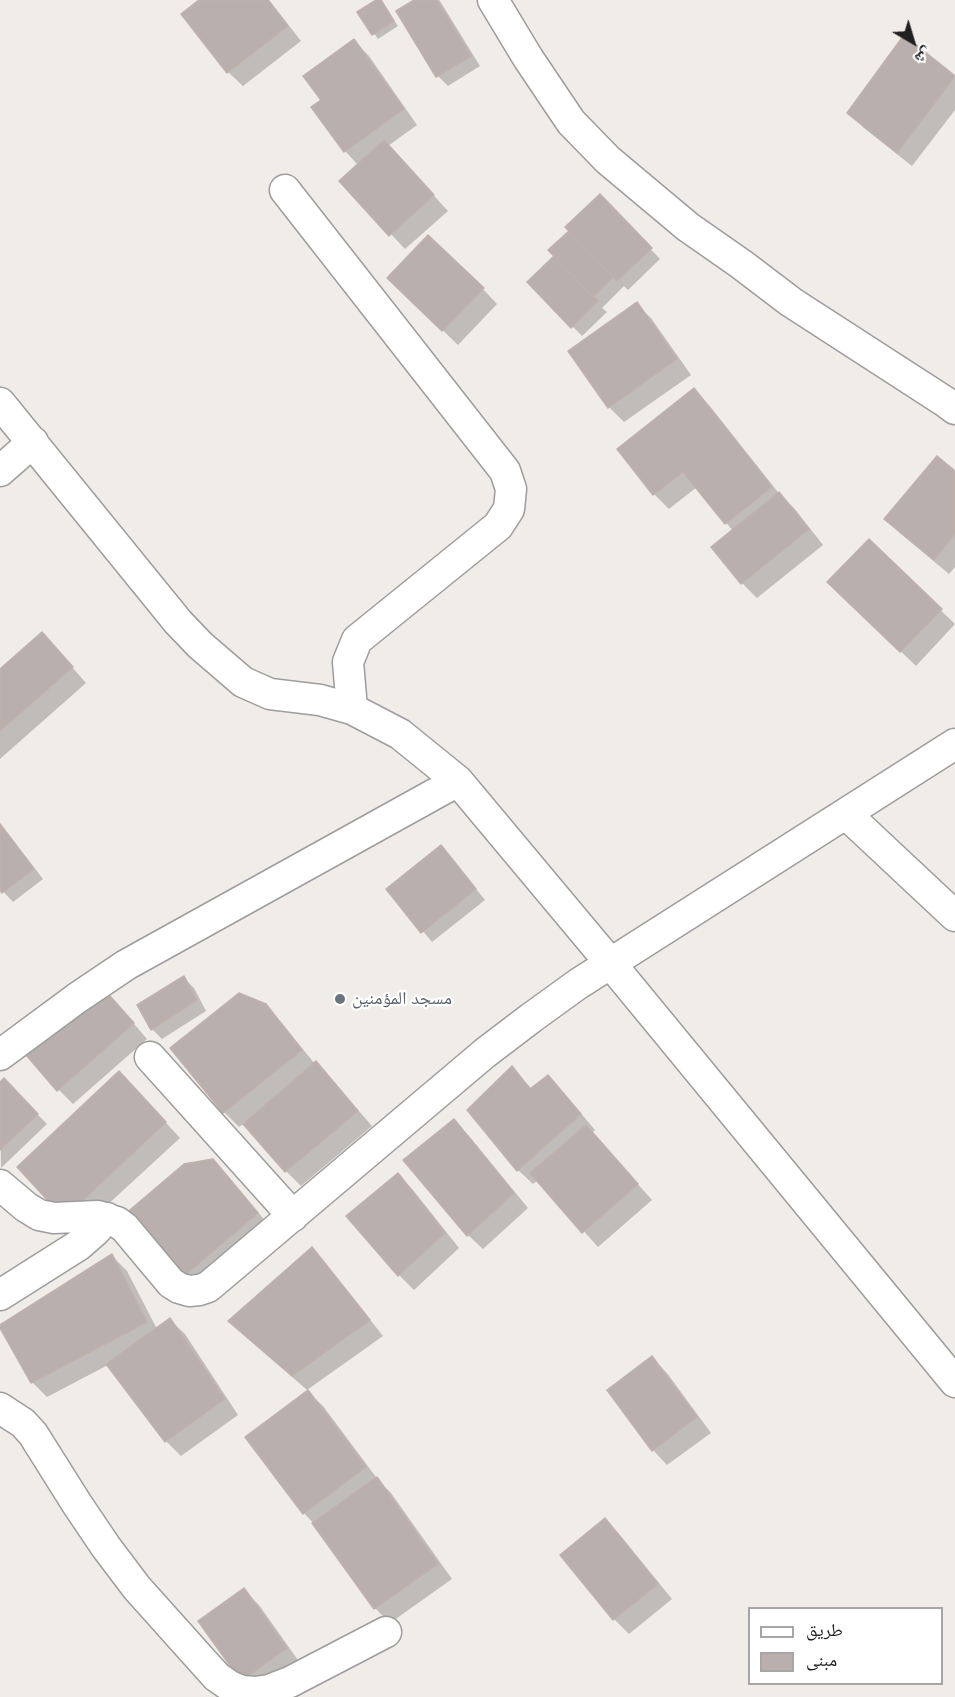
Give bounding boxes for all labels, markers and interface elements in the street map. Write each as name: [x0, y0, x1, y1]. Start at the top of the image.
north arrow: [883, 12, 943, 72]
text: ش: [911, 43, 937, 69]
place label: مسجد المؤمنين: [352, 988, 452, 1010]
marker: مسجد المؤمنين: [333, 992, 347, 1006]
legend: [748, 1607, 943, 1685]
text: طريق: [806, 1618, 843, 1641]
text: مبنى: [806, 1648, 837, 1671]

